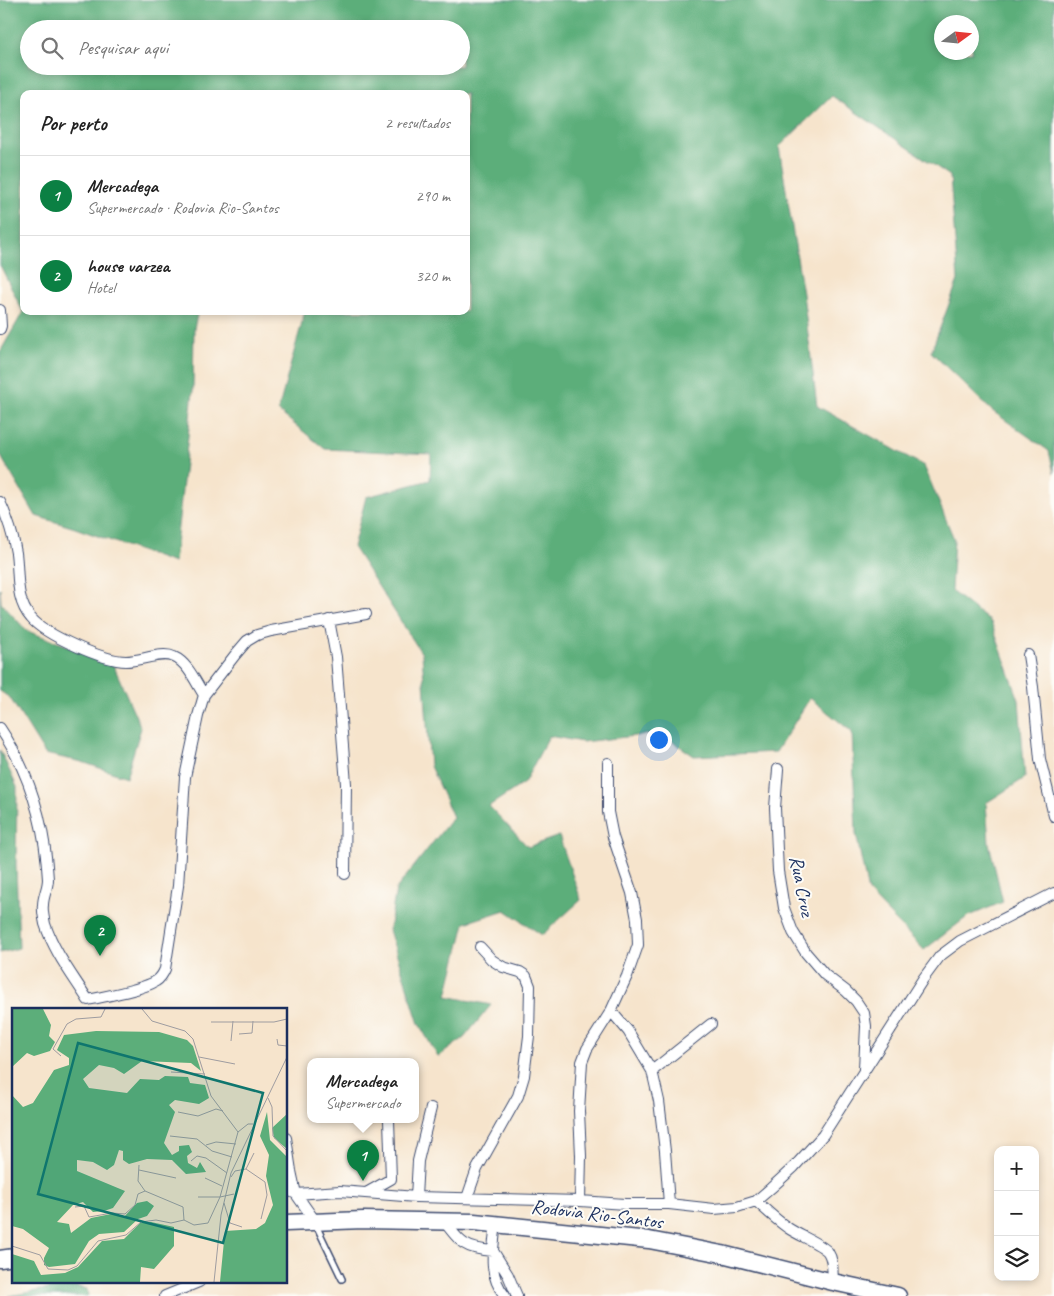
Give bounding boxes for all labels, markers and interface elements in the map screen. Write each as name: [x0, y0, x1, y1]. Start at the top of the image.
north arrow: [934, 15, 979, 60]
search box: [20, 20, 470, 75]
icon: search: [38, 34, 66, 62]
text: Pesquisar aqui: [78, 36, 168, 60]
text: Por perto: [40, 110, 107, 136]
text: 2 resultados: [385, 113, 450, 133]
text: Mercadega: [87, 174, 158, 198]
text: 1: [52, 186, 60, 206]
text: 290 m: [416, 186, 450, 206]
text: Supermercado · Rodovia Rio-Santos: [87, 198, 278, 218]
text: house varzea: [87, 254, 169, 278]
text: 2: [52, 266, 60, 286]
text: 320 m: [416, 266, 450, 286]
text: Hotel: [87, 278, 115, 298]
your location: [646, 727, 672, 753]
street label: Rua Cruz: [784, 854, 820, 920]
pin: 2: [84, 915, 116, 956]
inset map: [12, 1008, 288, 1284]
popup: [307, 1058, 419, 1123]
text: Mercadega: [326, 1069, 397, 1093]
text: Supermercado: [326, 1093, 400, 1113]
pin: 1: [347, 1140, 379, 1181]
map controls: [994, 1146, 1039, 1281]
button: +: [994, 1146, 1039, 1191]
button: −: [994, 1191, 1039, 1236]
street label: Rodovia Rio-Santos: [530, 1194, 666, 1235]
button: layers: [994, 1236, 1039, 1281]

